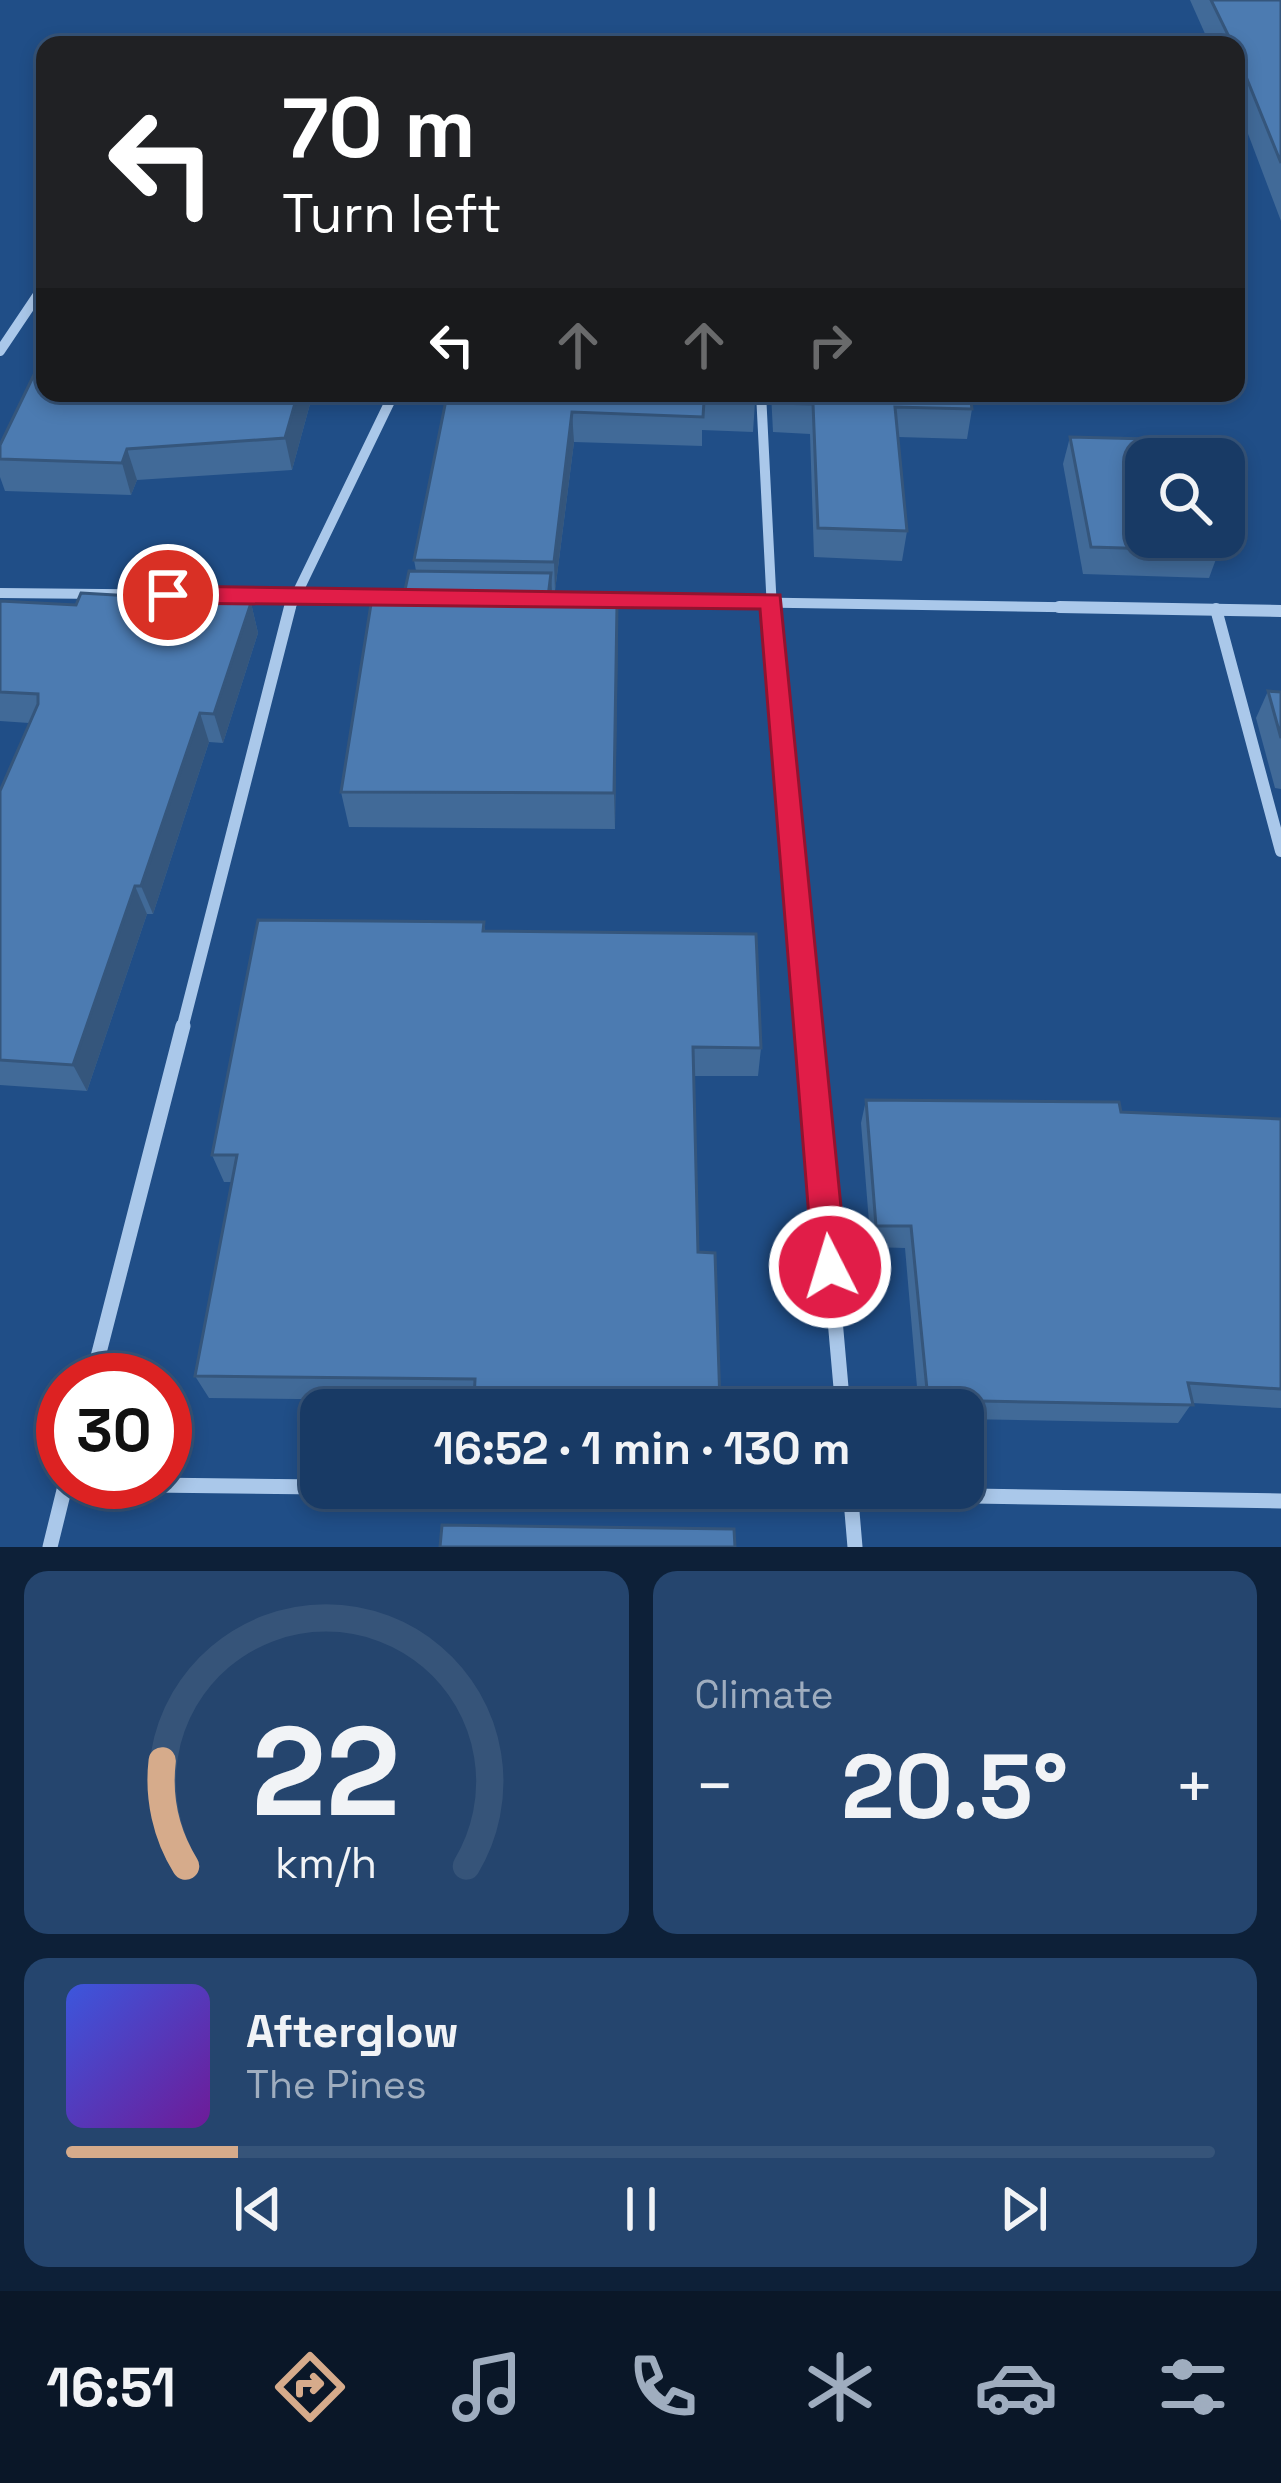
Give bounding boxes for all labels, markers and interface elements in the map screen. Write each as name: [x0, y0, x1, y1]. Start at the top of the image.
text: 70 m: [282, 74, 476, 182]
icon: left: [84, 84, 240, 240]
text: Turn left: [282, 179, 502, 248]
icon: left: [419, 312, 485, 378]
icon: ahead: [545, 312, 611, 378]
icon: ahead: [671, 312, 737, 378]
icon: right: [797, 312, 863, 378]
map controls: [1125, 438, 1245, 558]
button: search: [1125, 438, 1245, 558]
pin: [117, 544, 219, 646]
icon: arrive: [135, 562, 201, 628]
position arrow: [767, 1204, 893, 1330]
speed limit sign: 30: [36, 1353, 192, 1509]
text: 16:52 · 1 min · 130 m: [434, 1420, 850, 1477]
text: Climate: [695, 1670, 834, 1719]
text: 22: [252, 1692, 400, 1851]
text: 20.5°: [841, 1729, 1068, 1844]
text: −: [695, 1744, 735, 1828]
text: +: [1174, 1744, 1215, 1828]
text: km/h: [275, 1835, 377, 1890]
text: Afterglow: [246, 2003, 459, 2060]
text: The Pines: [246, 2060, 427, 2109]
icon: previous: [225, 2176, 291, 2242]
icon: pause: [608, 2176, 674, 2242]
icon: next: [991, 2176, 1057, 2242]
icon: directions: [268, 2345, 352, 2429]
icon: music: [445, 2345, 529, 2429]
icon: phone: [621, 2345, 705, 2429]
icon: climate: [798, 2345, 882, 2429]
icon: car: [974, 2345, 1058, 2429]
icon: filters: [1151, 2345, 1235, 2429]
text: 16:51: [46, 2353, 176, 2422]

